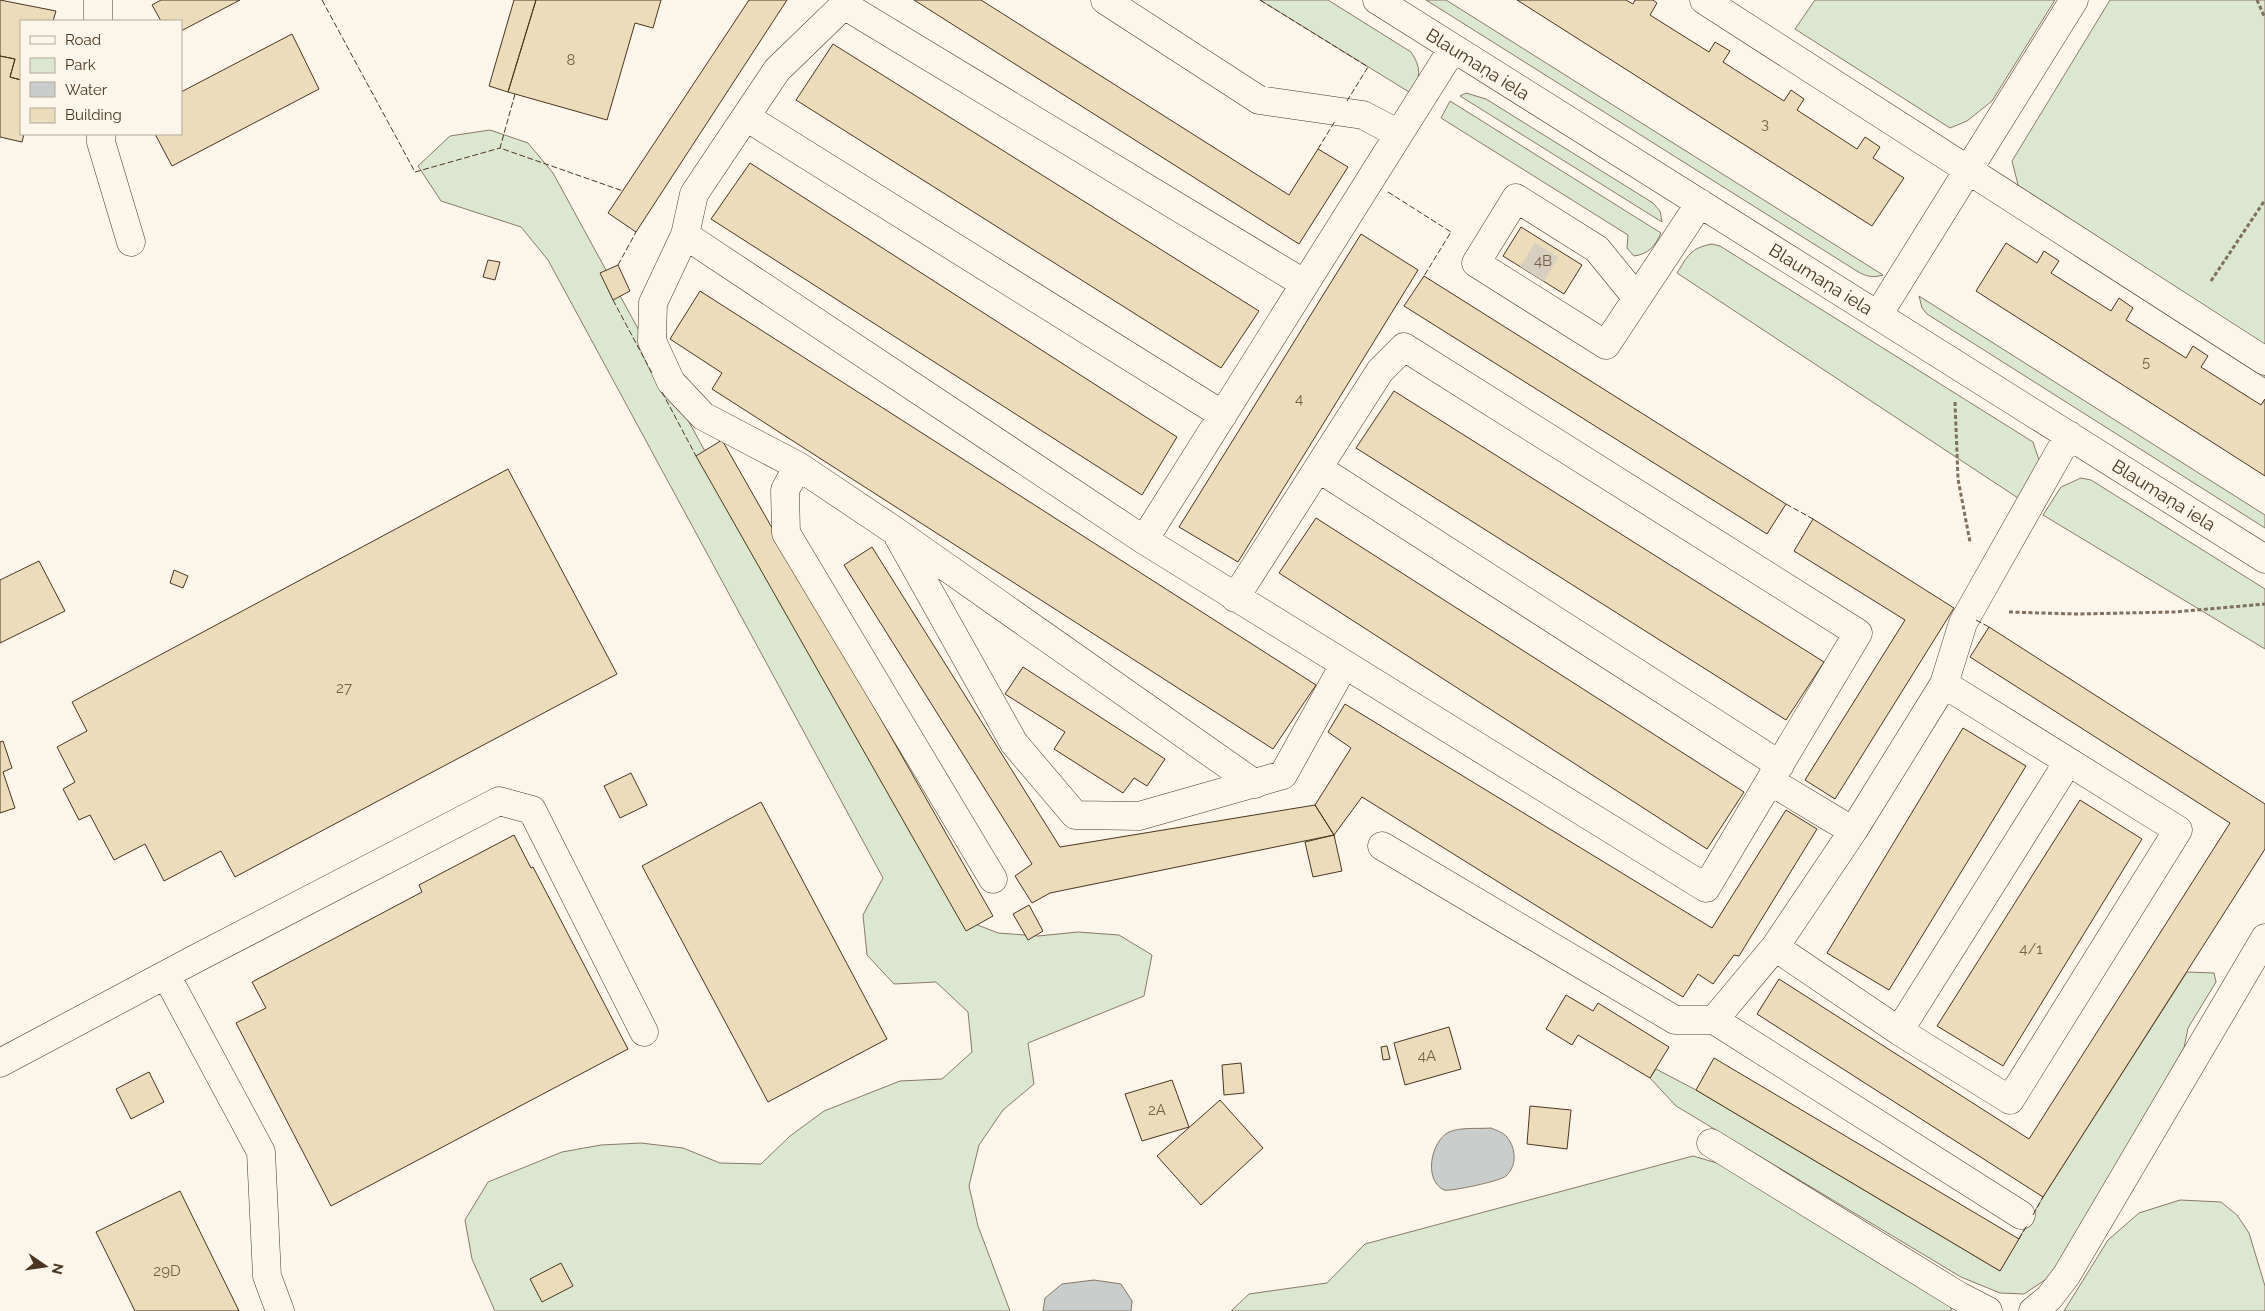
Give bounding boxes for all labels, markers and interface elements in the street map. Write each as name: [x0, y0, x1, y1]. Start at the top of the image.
legend: [20, 20, 182, 135]
street label: Blaumaņa iela: [1422, 24, 1534, 104]
text: Road: [65, 31, 101, 49]
house number: 8: [567, 51, 576, 69]
text: Park: [65, 56, 96, 74]
text: Water: [65, 81, 108, 99]
text: Building: [65, 106, 122, 124]
house number: 3: [1761, 115, 1769, 133]
street label: Blaumaņa iela: [1765, 239, 1877, 319]
house number: 4B: [1534, 252, 1552, 270]
house number: 5: [2142, 353, 2150, 371]
house number: 4: [1295, 390, 1303, 408]
street label: Blaumaņa iela: [2108, 455, 2220, 535]
house number: 27: [336, 679, 352, 697]
house number: 4/1: [2019, 940, 2043, 958]
house number: 4A: [1418, 1047, 1436, 1065]
house number: 2A: [1148, 1101, 1166, 1119]
north arrow: [20, 1241, 70, 1291]
text: N: [49, 1262, 67, 1276]
house number: 29D: [153, 1262, 181, 1280]

